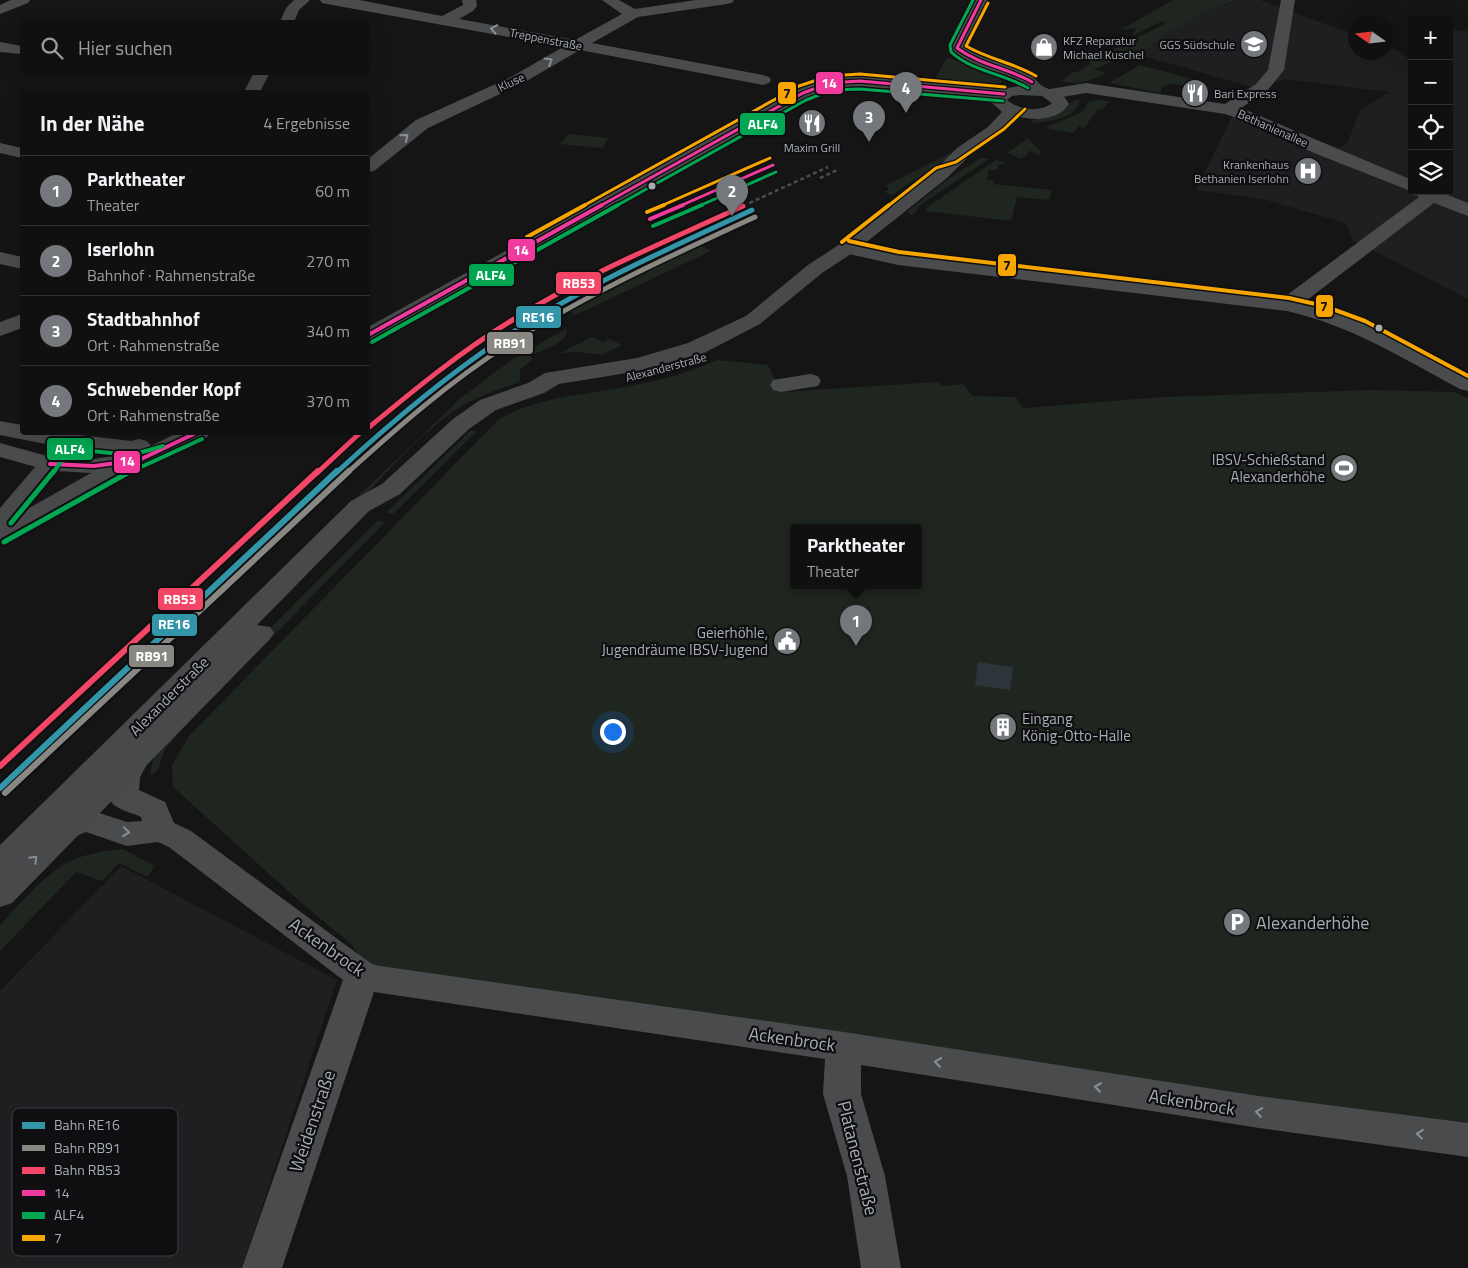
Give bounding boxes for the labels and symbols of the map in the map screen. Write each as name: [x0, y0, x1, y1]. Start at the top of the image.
north arrow: [1348, 15, 1393, 60]
street label: Treppenstraße: [508, 23, 584, 55]
one-way arrow: [490, 24, 498, 35]
school or university icon: GGS Südschule: [1239, 29, 1269, 59]
place label: KFZ Reparatur Michael Kuschel: [1063, 31, 1144, 64]
shop icon: KFZ Reparatur Michael Kuschel: [1029, 32, 1059, 62]
place label: GGS Südschule: [1159, 35, 1235, 54]
one-way arrow: [543, 58, 552, 68]
street label: Kluse: [494, 67, 528, 97]
line badge: 14: [815, 71, 844, 95]
text: 14: [821, 72, 837, 93]
pin: 4: [890, 72, 922, 113]
restaurant icon: Bari Express: [1180, 78, 1210, 108]
line badge: 7: [777, 81, 797, 105]
text: 7: [783, 82, 791, 103]
place label: Bari Express: [1214, 84, 1277, 103]
pin: 3: [853, 101, 885, 142]
street label: Bethanienallee: [1235, 104, 1311, 152]
restaurant icon: Maxim Grill: [797, 108, 827, 138]
line badge: ALF4: [739, 112, 786, 136]
text: ALF4: [748, 113, 778, 134]
one-way arrow: [400, 133, 409, 142]
place label: Maxim Grill: [784, 138, 840, 157]
place label: Krankenhaus Bethanien Iserlohn: [1194, 155, 1289, 188]
hospital icon: Krankenhaus Bethanien Iserlohn: [1293, 156, 1323, 186]
pin: 2: [716, 175, 748, 216]
unlabelled marker: [647, 181, 657, 191]
line badge: 14: [507, 238, 536, 262]
text: 14: [513, 239, 529, 260]
line badge: 7: [997, 253, 1017, 277]
text: 7: [1003, 254, 1011, 275]
line badge: ALF4: [468, 263, 515, 287]
text: ALF4: [476, 264, 506, 285]
line badge: RB53: [555, 271, 602, 295]
text: RB53: [563, 272, 595, 293]
line badge: 7: [1315, 294, 1334, 318]
text: 7: [1320, 295, 1328, 316]
line badge: RE16: [515, 305, 562, 329]
text: RE16: [522, 306, 554, 327]
unlabelled marker: [1374, 323, 1384, 333]
line badge: RB91: [486, 331, 534, 355]
text: RB91: [494, 332, 526, 353]
street label: Alexanderstraße: [623, 347, 709, 387]
line badge: ALF4: [46, 437, 94, 461]
text: ALF4: [55, 438, 85, 459]
place label: IBSV-Schießstand Alexanderhöhe: [1212, 448, 1325, 488]
line badge: 14: [113, 450, 141, 474]
text: 14: [119, 450, 135, 471]
sports icon: IBSV-Schießstand Alexanderhöhe: [1329, 453, 1359, 483]
line badge: RB53: [157, 587, 204, 611]
text: RB53: [164, 588, 196, 609]
pin: 1: [840, 605, 872, 646]
line badge: RE16: [151, 613, 198, 637]
text: RE16: [158, 613, 190, 634]
place label: Geierhöhle, Jugendräume IBSV-Jugend: [601, 621, 768, 661]
public building icon: Geierhöhle, Jugendräume IBSV-Jugend: [772, 626, 802, 656]
line badge: RB91: [128, 644, 175, 668]
text: RB91: [136, 645, 168, 666]
street label: Alexanderstraße: [124, 651, 214, 741]
place label: Eingang König-Otto-Halle: [1022, 707, 1131, 747]
building icon: Eingang König-Otto-Halle: [988, 712, 1018, 742]
your location: [600, 719, 626, 745]
one-way arrow: [123, 826, 131, 837]
one-way arrow: [28, 856, 37, 865]
parking icon: Alexanderhöhe: [1222, 907, 1252, 937]
place label: Alexanderhöhe: [1256, 909, 1369, 936]
street label: Ackenbrock: [284, 911, 371, 983]
street label: Ackenbrock: [747, 1020, 837, 1058]
one-way arrow: [933, 1057, 942, 1067]
street label: Weidenstraße: [282, 1066, 342, 1176]
one-way arrow: [1094, 1082, 1102, 1093]
street label: Ackenbrock: [1147, 1082, 1237, 1122]
street label: Platanenstraße: [831, 1098, 885, 1218]
legend: [12, 1108, 178, 1256]
one-way arrow: [1254, 1108, 1263, 1118]
text: Bahn RE16: [54, 1114, 120, 1135]
one-way arrow: [1415, 1129, 1423, 1140]
text: Bahn RB91: [54, 1137, 121, 1158]
text: Bahn RB53: [54, 1159, 121, 1180]
text: 14: [54, 1182, 70, 1203]
text: ALF4: [54, 1204, 84, 1225]
text: 7: [54, 1227, 62, 1248]

